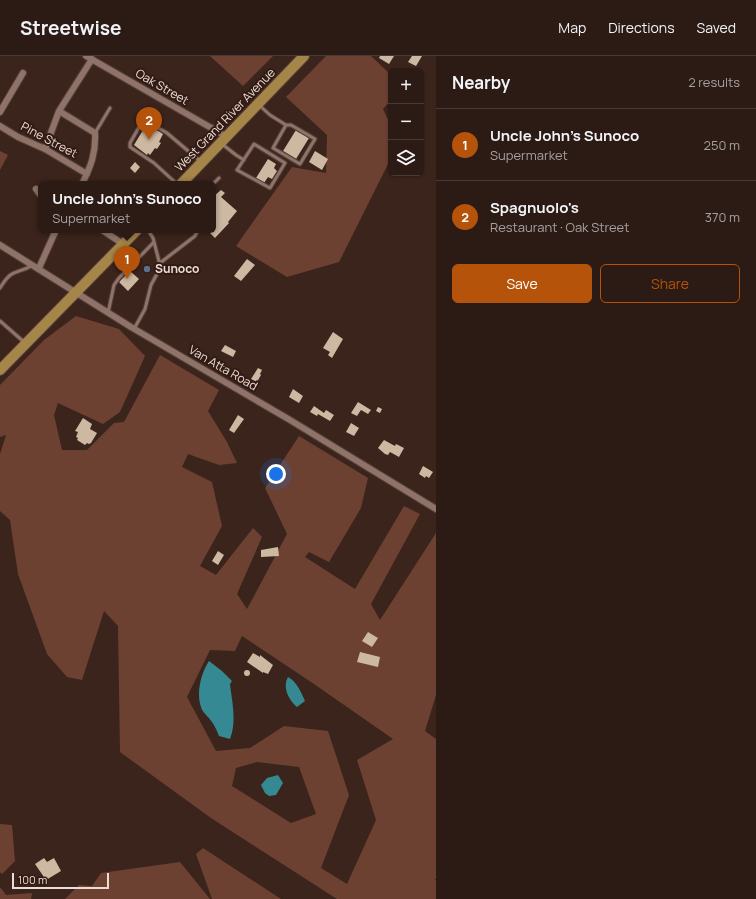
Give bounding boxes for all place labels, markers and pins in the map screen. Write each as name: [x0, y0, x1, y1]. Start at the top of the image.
pin: 2: [136, 107, 162, 140]
pin: 1: [114, 246, 140, 279]
place label: Sunoco: [155, 260, 199, 277]
marker: Sunoco: [142, 264, 152, 274]

